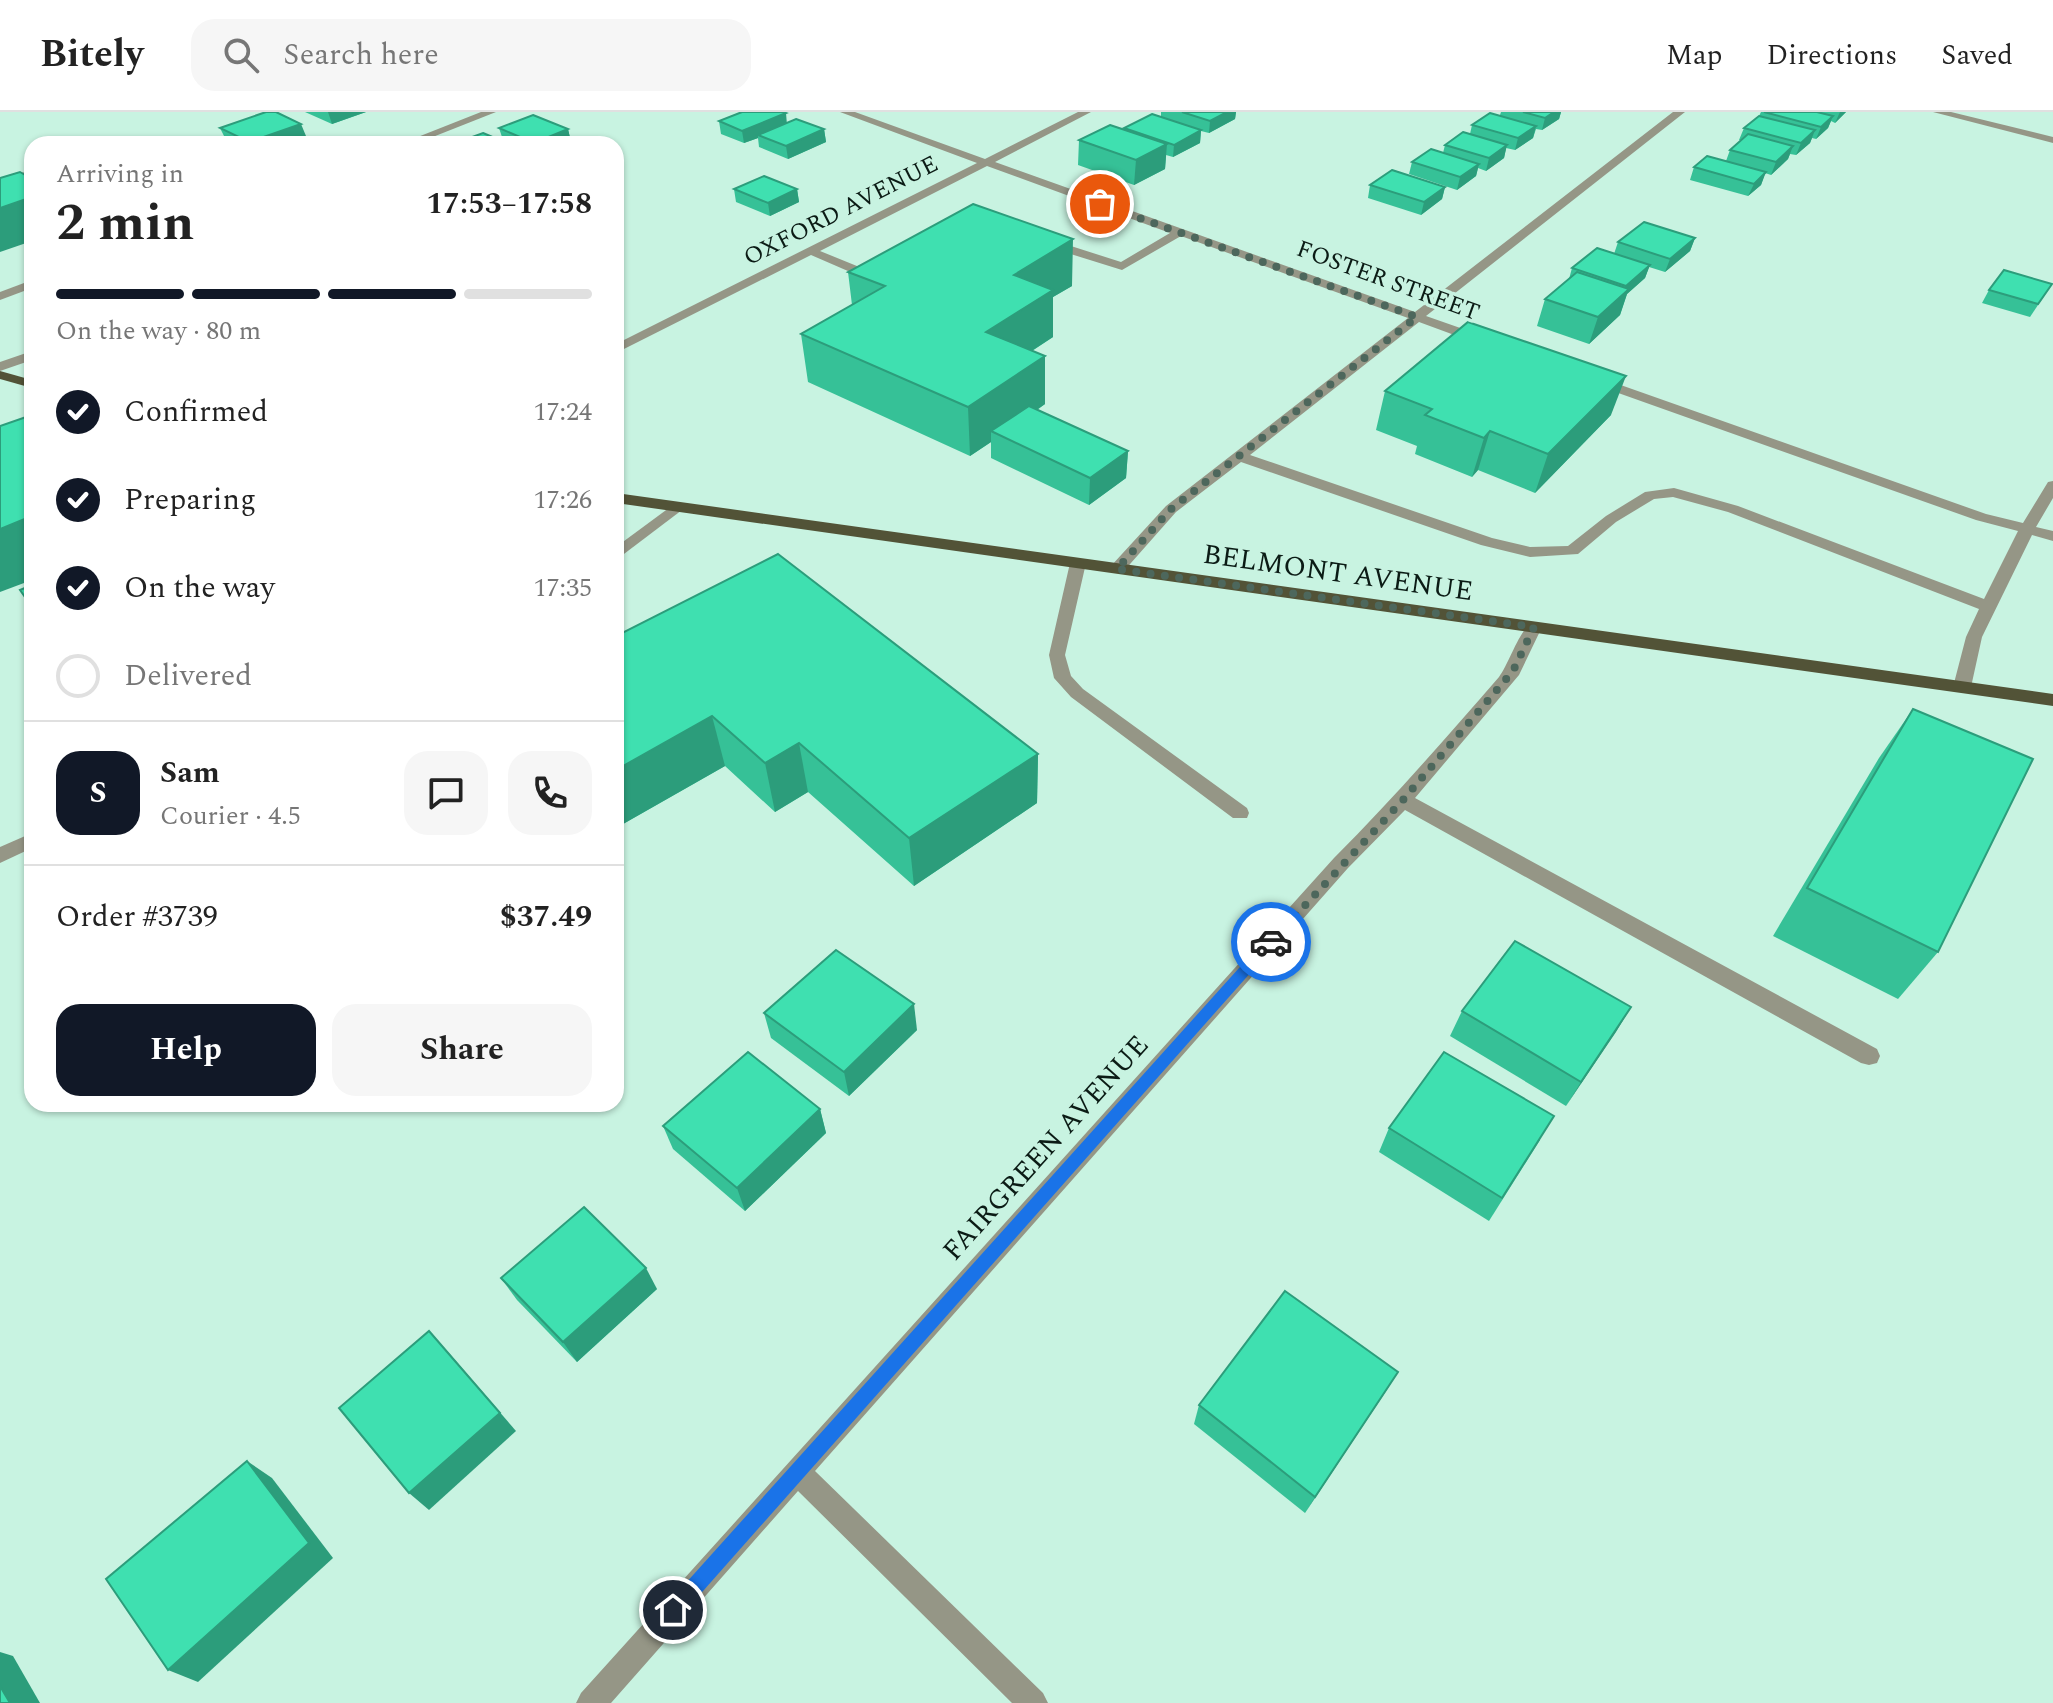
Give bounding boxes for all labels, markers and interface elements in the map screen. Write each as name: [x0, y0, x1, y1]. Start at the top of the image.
search box: [191, 19, 751, 91]
text: Bitely: [40, 26, 143, 84]
text: Search here: [283, 32, 439, 78]
icon: search: [219, 33, 263, 77]
text: Map: [1666, 34, 1723, 77]
text: Directions: [1767, 34, 1897, 77]
text: Saved: [1941, 34, 2013, 77]
street label: OXFORD AVENUE: [737, 146, 945, 276]
text: Arriving in: [56, 154, 184, 194]
pin: [1066, 170, 1134, 238]
text: 17:53–17:58: [426, 181, 592, 227]
icon: bag: [1078, 182, 1122, 226]
text: 2 min: [56, 184, 194, 263]
street label: FOSTER STREET: [1291, 231, 1485, 331]
text: On the way · 80 m: [56, 311, 261, 351]
text: Confirmed: [124, 389, 268, 435]
icon: check: [56, 390, 100, 434]
text: 17:24: [533, 392, 592, 432]
text: Preparing: [124, 477, 256, 523]
icon: check: [56, 478, 100, 522]
text: 17:26: [533, 480, 592, 520]
street label: BELMONT AVENUE: [1200, 533, 1476, 613]
text: On the way: [124, 565, 275, 611]
icon: check: [56, 566, 100, 610]
text: 17:35: [533, 568, 592, 608]
text: Delivered: [124, 653, 252, 699]
text: Sam: [160, 750, 220, 796]
button: chat: [404, 751, 488, 835]
button: phone: [508, 751, 592, 835]
text: S: [89, 770, 107, 816]
text: Courier · 4.5: [160, 796, 301, 836]
text: Order #3739: [56, 894, 218, 940]
text: $37.49: [500, 894, 592, 940]
courier: [1231, 902, 1311, 982]
icon: car: [1249, 920, 1293, 964]
button: Help: [56, 1004, 316, 1096]
button: Share: [332, 1004, 592, 1096]
street label: FAIRGREEN AVENUE: [933, 1025, 1159, 1271]
pin: [639, 1576, 707, 1644]
icon: home: [651, 1588, 695, 1632]

